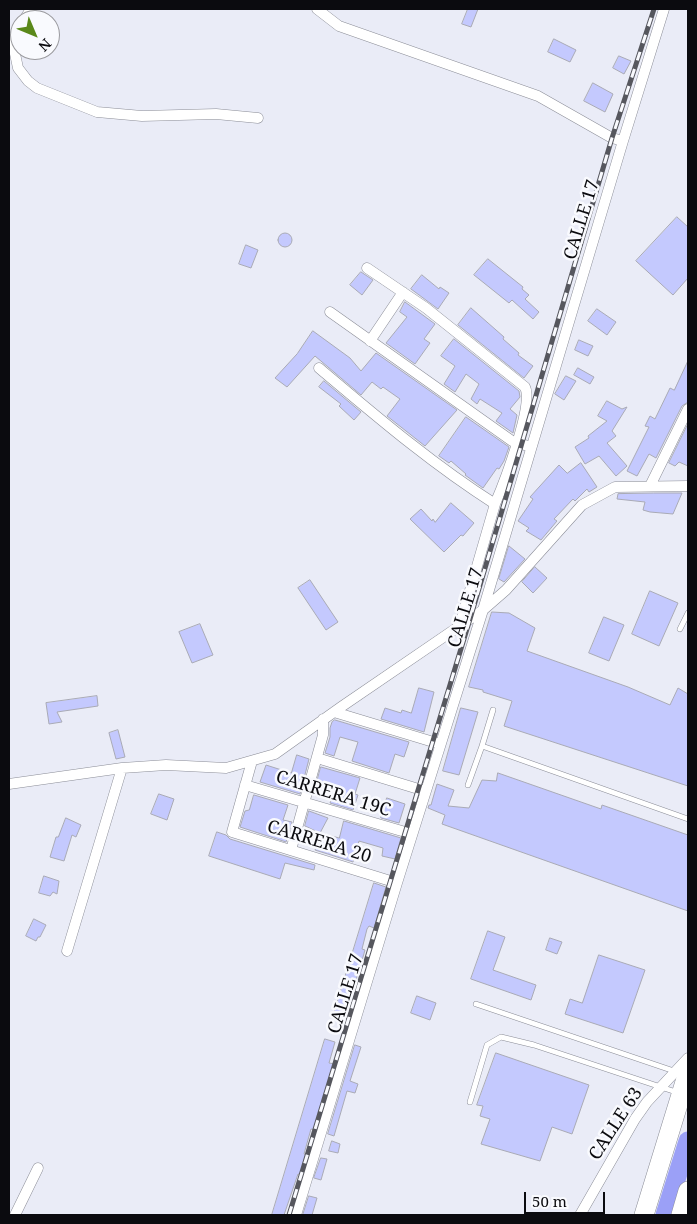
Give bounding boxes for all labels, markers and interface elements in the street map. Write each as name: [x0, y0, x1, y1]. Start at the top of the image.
north arrow: [10, 10, 60, 60]
text: N: [35, 35, 56, 56]
street label: CALLE 17: [560, 178, 604, 262]
street label: CALLE 17: [444, 566, 488, 650]
street label: CARRERA 19C: [273, 766, 393, 822]
street label: CARRERA 20: [264, 816, 374, 868]
street label: CALLE 17: [324, 952, 368, 1036]
street label: CALLE 63: [585, 1084, 647, 1164]
scale bar: [527, 1182, 608, 1214]
text: 50 m: [532, 1191, 567, 1211]

